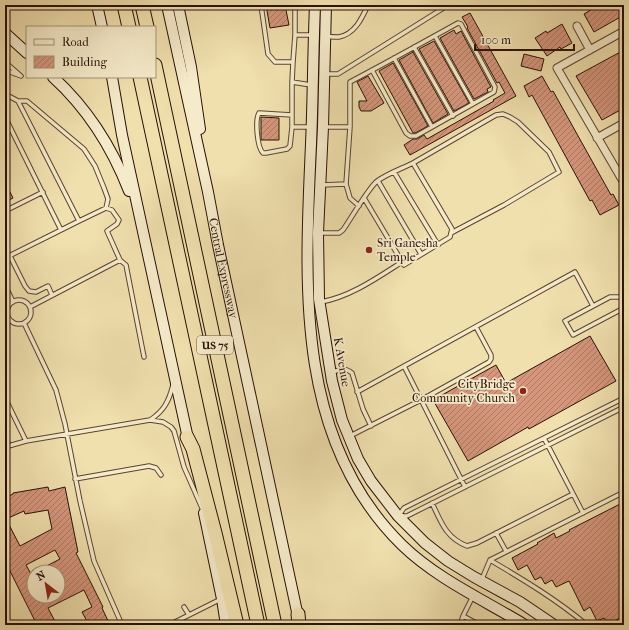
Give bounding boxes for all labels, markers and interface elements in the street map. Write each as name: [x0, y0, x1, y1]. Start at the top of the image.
legend: [26, 26, 156, 78]
scale bar: [475, 26, 574, 52]
text: 100 m: [481, 33, 511, 47]
text: Road: [62, 35, 89, 49]
text: Building: [62, 55, 107, 69]
street label: Central Expressway: [206, 217, 241, 320]
place label: Sri Ganesha Temple: [377, 236, 438, 264]
marker: Sri Ganesha Temple: [364, 245, 374, 255]
road number: US 75: [197, 336, 233, 354]
street label: K Avenue: [331, 336, 353, 388]
place label: CityBridge Community Church: [412, 377, 515, 405]
marker: CityBridge Community Church: [518, 386, 528, 396]
north arrow: [26, 564, 66, 604]
text: N: [34, 568, 49, 584]

